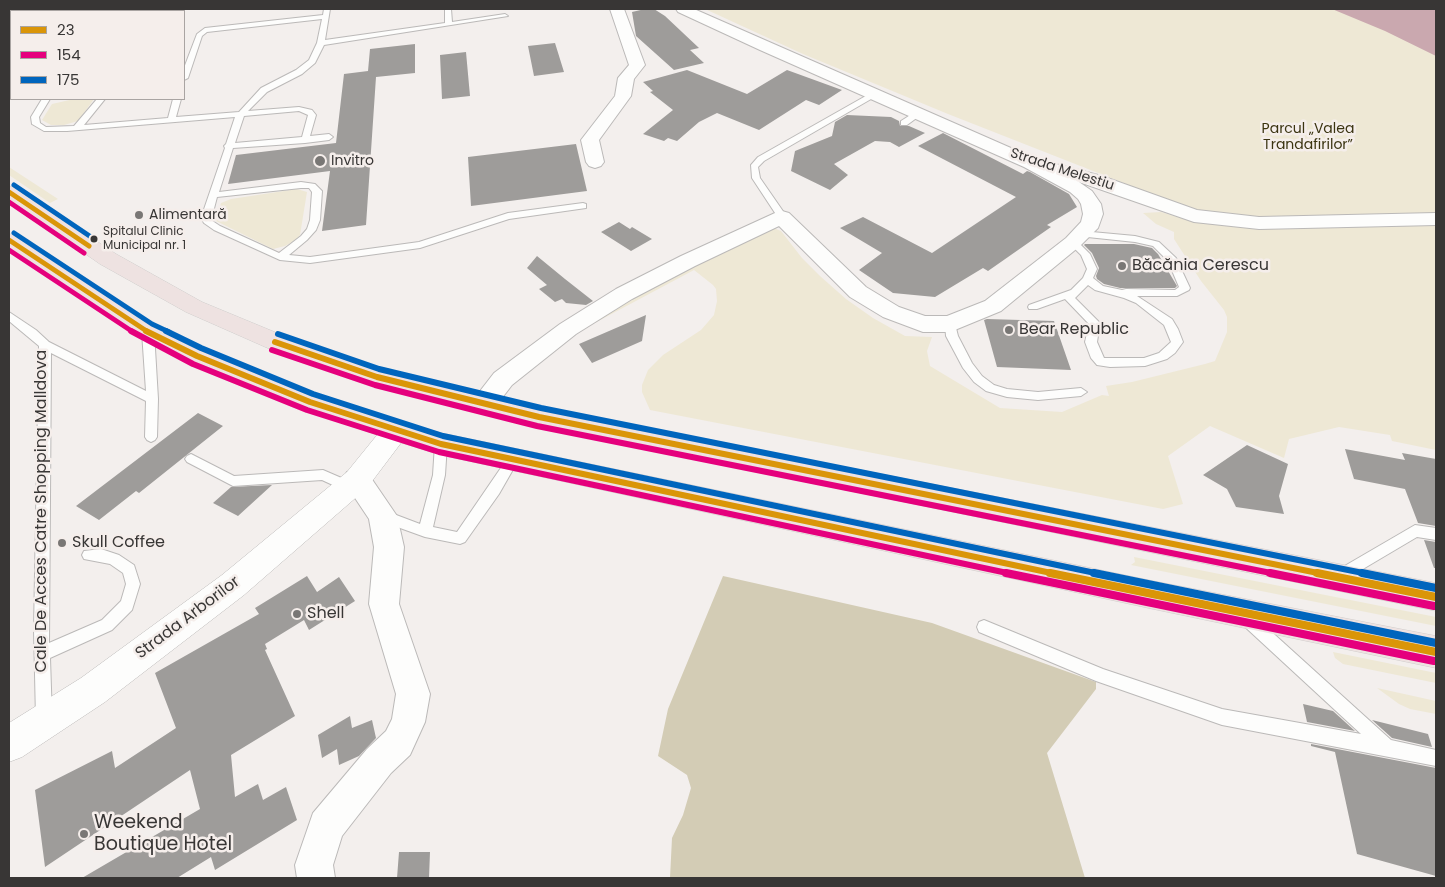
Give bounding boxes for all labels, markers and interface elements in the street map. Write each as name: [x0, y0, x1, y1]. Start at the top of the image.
legend: [10, 10, 185, 100]
text: 23: [57, 19, 74, 40]
text: 154: [57, 44, 81, 65]
text: 175: [57, 69, 79, 90]
park label: Parcul „Valea Trandafirilor”: [1262, 121, 1354, 154]
street label: Strada Melestiu: [1008, 145, 1116, 195]
place label: Invitro: [331, 153, 374, 169]
marker: Invitro: [313, 154, 327, 168]
place label: Alimentară: [149, 207, 227, 223]
marker: Alimentară: [133, 209, 145, 221]
place label: Spitalul Clinic Municipal nr. 1: [103, 225, 186, 253]
marker: Spitalul Clinic Municipal nr. 1: [89, 234, 99, 244]
place label: Băcănia Cerescu: [1132, 256, 1269, 276]
marker: Băcănia Cerescu: [1116, 260, 1128, 272]
place label: Bear Republic: [1019, 320, 1129, 340]
marker: Bear Republic: [1003, 324, 1015, 336]
street label: Cale De Acces Catre Shopping Malldova: [32, 350, 52, 672]
place label: Skull Coffee: [72, 533, 165, 553]
marker: Skull Coffee: [56, 537, 68, 549]
street label: Strada Arborilor: [132, 572, 244, 664]
place label: Shell: [307, 604, 344, 624]
marker: Shell: [291, 608, 303, 620]
place label: Weekend Boutique Hotel: [94, 812, 232, 856]
marker: Weekend Boutique Hotel: [78, 828, 90, 840]

